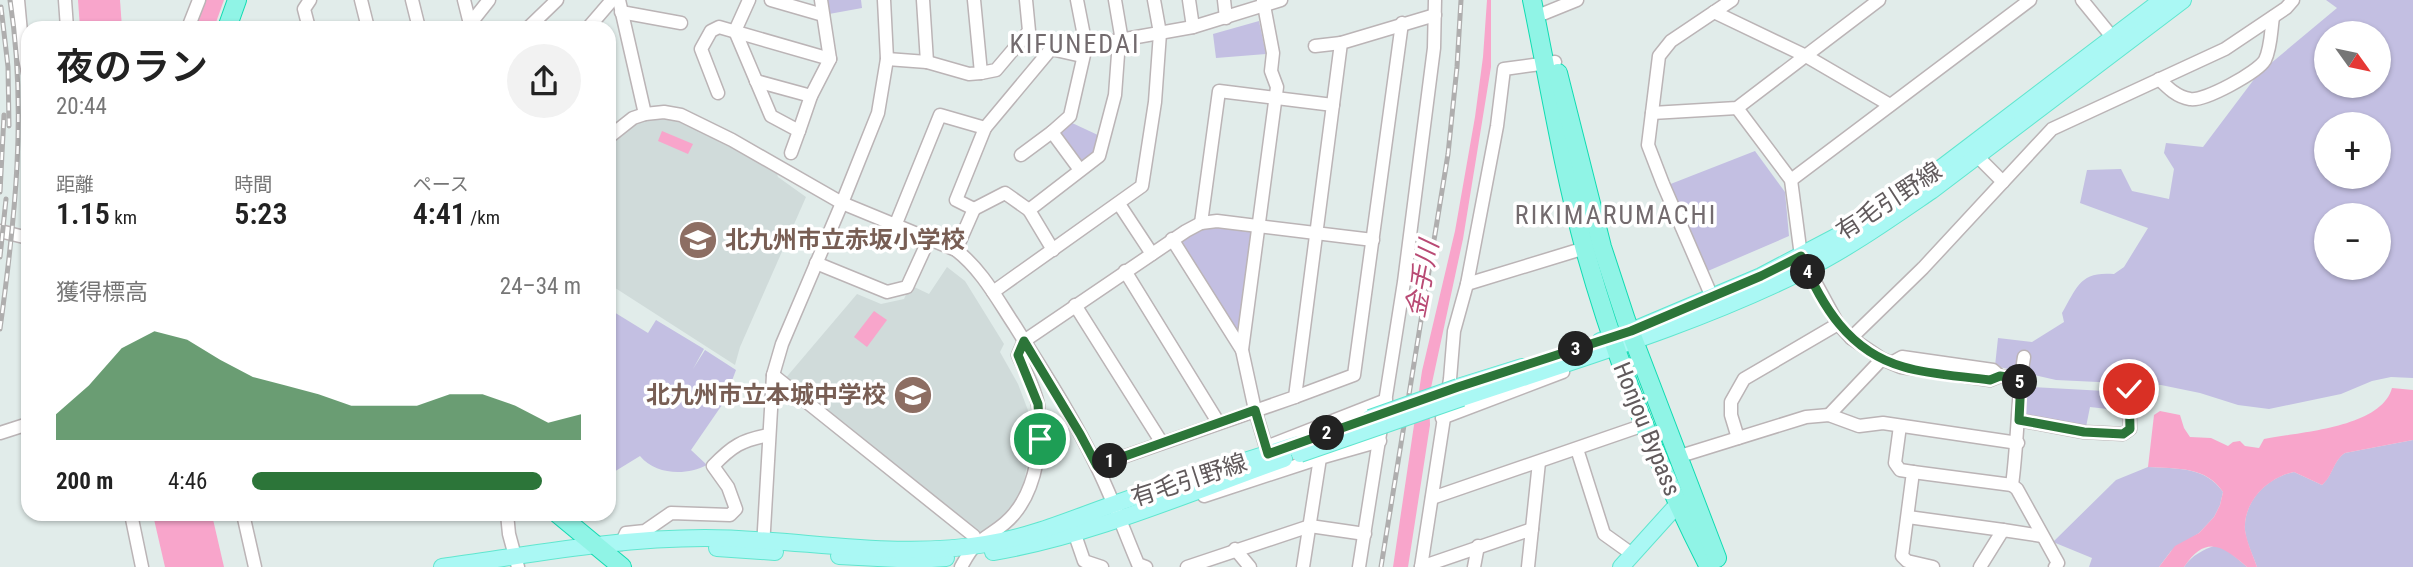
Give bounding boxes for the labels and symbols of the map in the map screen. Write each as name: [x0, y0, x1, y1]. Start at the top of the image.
north arrow: [2314, 21, 2390, 98]
district label: KIFUNEDAI: [1010, 29, 1140, 59]
street label: 有毛引野線: [1831, 157, 1947, 245]
district label: RIKIMARUMACHI: [1515, 200, 1717, 230]
school or university icon: 北九州市立赤坂小学校: [677, 219, 719, 261]
place label: 北九州市立赤坂小学校: [725, 226, 965, 254]
water label: 金手川: [1400, 235, 1445, 320]
pin: 4: [1790, 254, 1826, 290]
pin: 3: [1558, 332, 1594, 366]
street label: Honjou Bypass: [1608, 358, 1686, 500]
pin: [2099, 359, 2159, 419]
pin: 5: [2002, 364, 2038, 400]
school or university icon: 北九州市立本城中学校: [892, 374, 934, 416]
place label: 北九州市立本城中学校: [646, 381, 886, 409]
pin: [1010, 409, 1070, 469]
pin: 2: [1310, 416, 1344, 450]
pin: 1: [1092, 444, 1128, 478]
street label: 有毛引野線: [1128, 448, 1250, 512]

